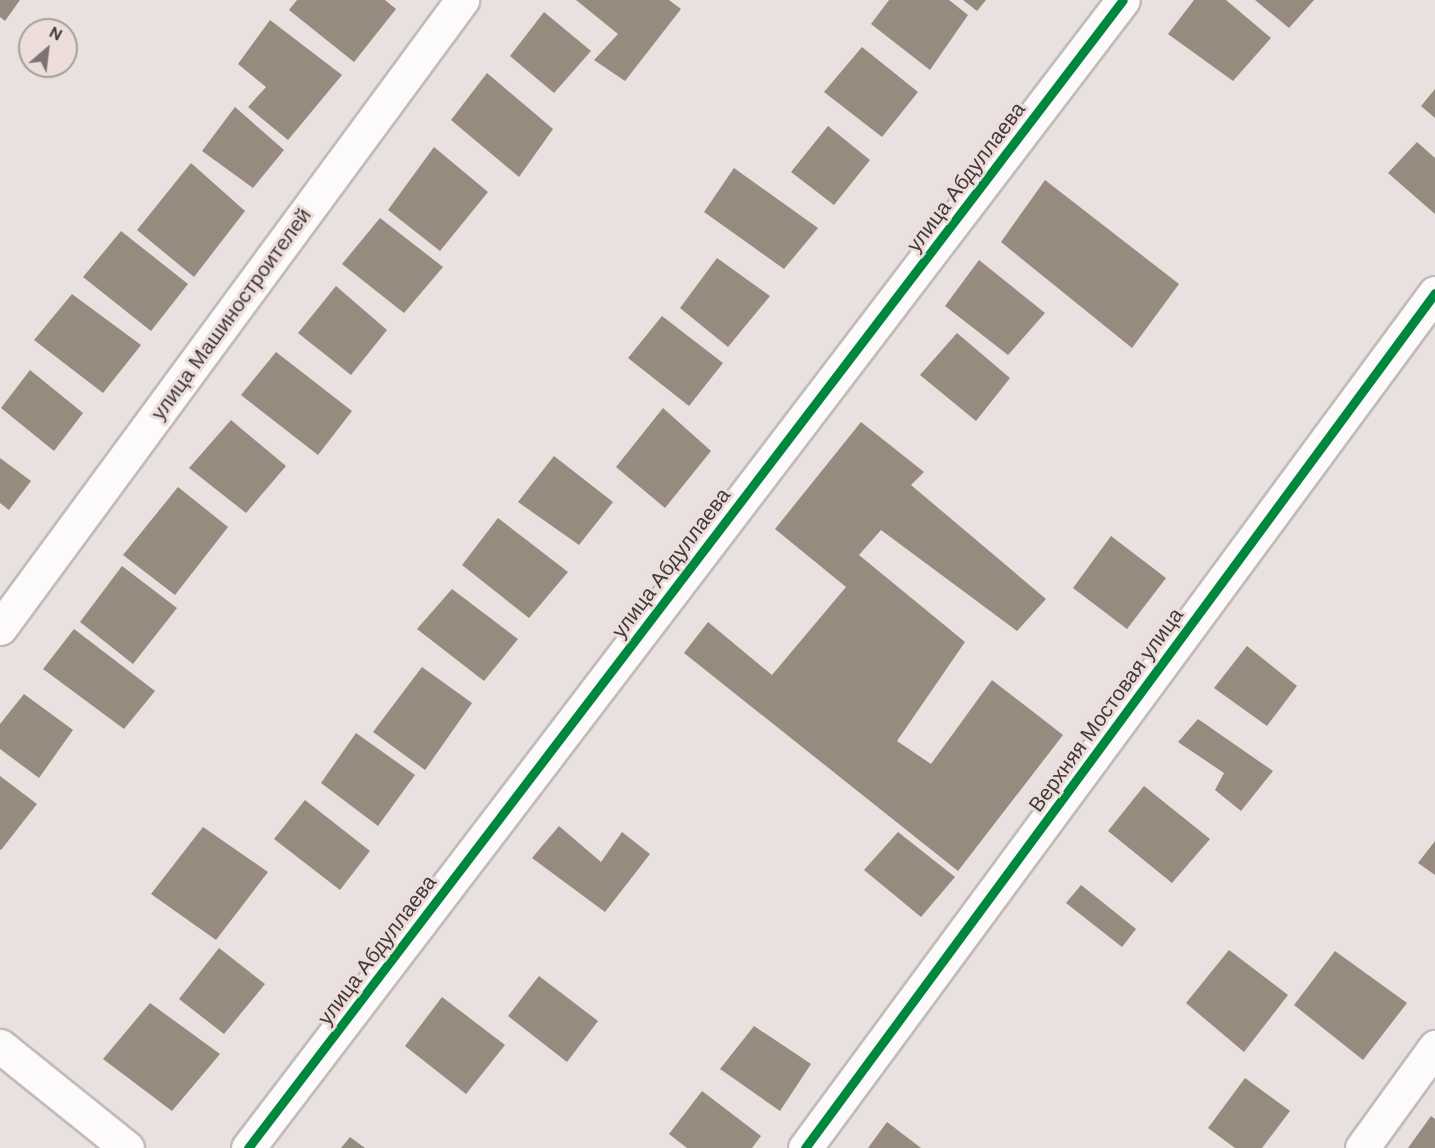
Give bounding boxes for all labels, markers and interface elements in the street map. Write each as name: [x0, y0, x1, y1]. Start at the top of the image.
north arrow: [18, 18, 78, 78]
text: N: [46, 21, 66, 45]
street label: улица Абдуллаева: [901, 97, 1031, 257]
street label: улица Машиностроителей: [146, 203, 316, 425]
street label: улица Абдуллаева: [606, 483, 736, 643]
street label: Верхняя Мостовая улица: [1024, 603, 1188, 817]
street label: улица Абдуллаева: [312, 870, 442, 1030]

